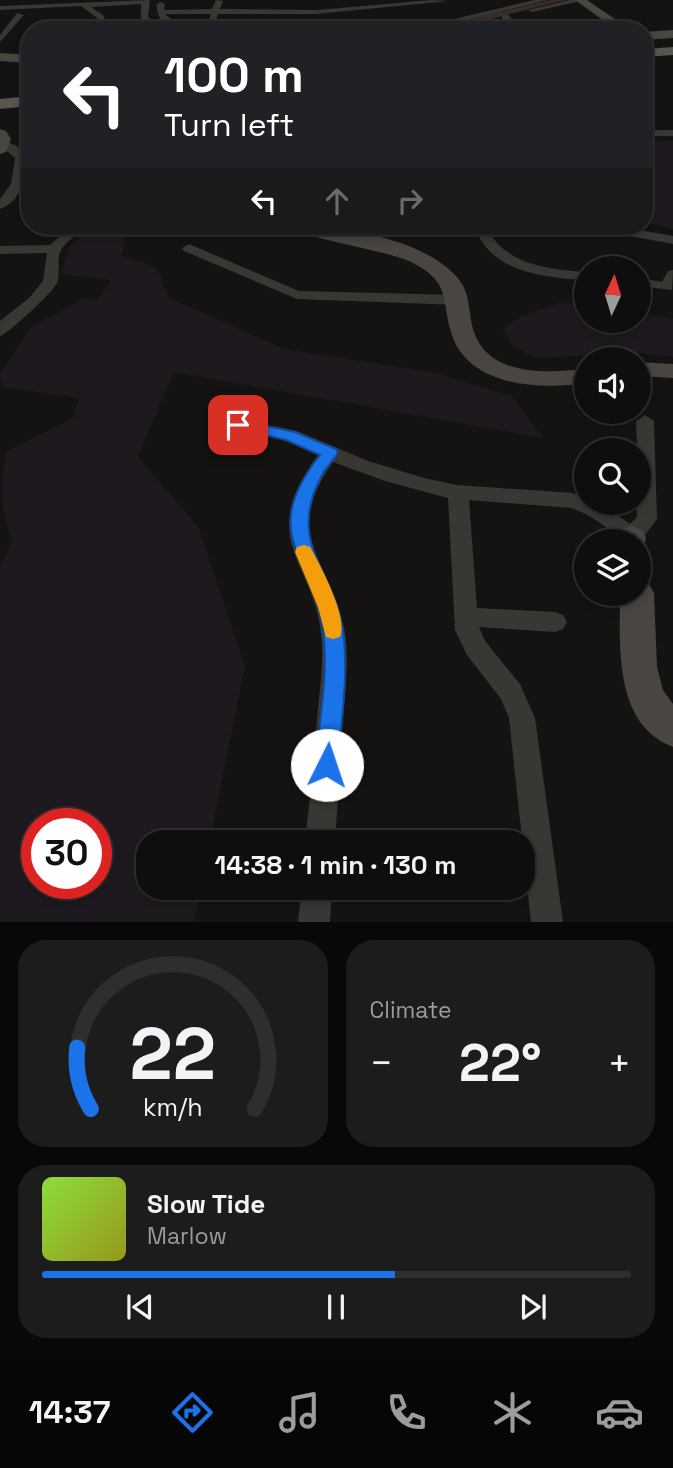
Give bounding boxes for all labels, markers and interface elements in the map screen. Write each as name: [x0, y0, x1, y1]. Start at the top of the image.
text: 100 m: [164, 44, 304, 106]
icon: left: [49, 49, 140, 140]
text: Turn left: [164, 105, 294, 145]
icon: left: [245, 182, 283, 220]
icon: ahead: [318, 182, 356, 220]
icon: right: [391, 182, 429, 220]
north arrow: [574, 256, 651, 332]
map controls: [574, 256, 651, 606]
button: sound: [574, 347, 651, 424]
pin: [208, 395, 268, 455]
icon: arrive: [219, 406, 257, 444]
button: search: [574, 438, 651, 515]
button: layers: [574, 529, 651, 606]
position arrow: [290, 728, 364, 802]
speed limit sign: 30: [21, 808, 112, 899]
text: 14:38 · 1 min · 130 m: [215, 848, 456, 882]
text: Climate: [370, 995, 452, 1025]
text: 22: [130, 1008, 216, 1101]
text: 22°: [459, 1030, 541, 1096]
text: −: [370, 1039, 393, 1087]
text: +: [607, 1039, 631, 1087]
text: km/h: [143, 1091, 203, 1123]
text: Slow Tide: [147, 1187, 265, 1221]
text: Marlow: [147, 1221, 227, 1251]
icon: previous: [121, 1288, 159, 1326]
icon: pause: [317, 1288, 355, 1326]
icon: next: [514, 1288, 552, 1326]
icon: directions: [168, 1388, 217, 1437]
icon: music: [275, 1388, 324, 1437]
icon: phone: [382, 1388, 431, 1437]
icon: climate: [488, 1388, 537, 1437]
icon: car: [595, 1388, 644, 1437]
text: 14:37: [29, 1392, 110, 1432]

